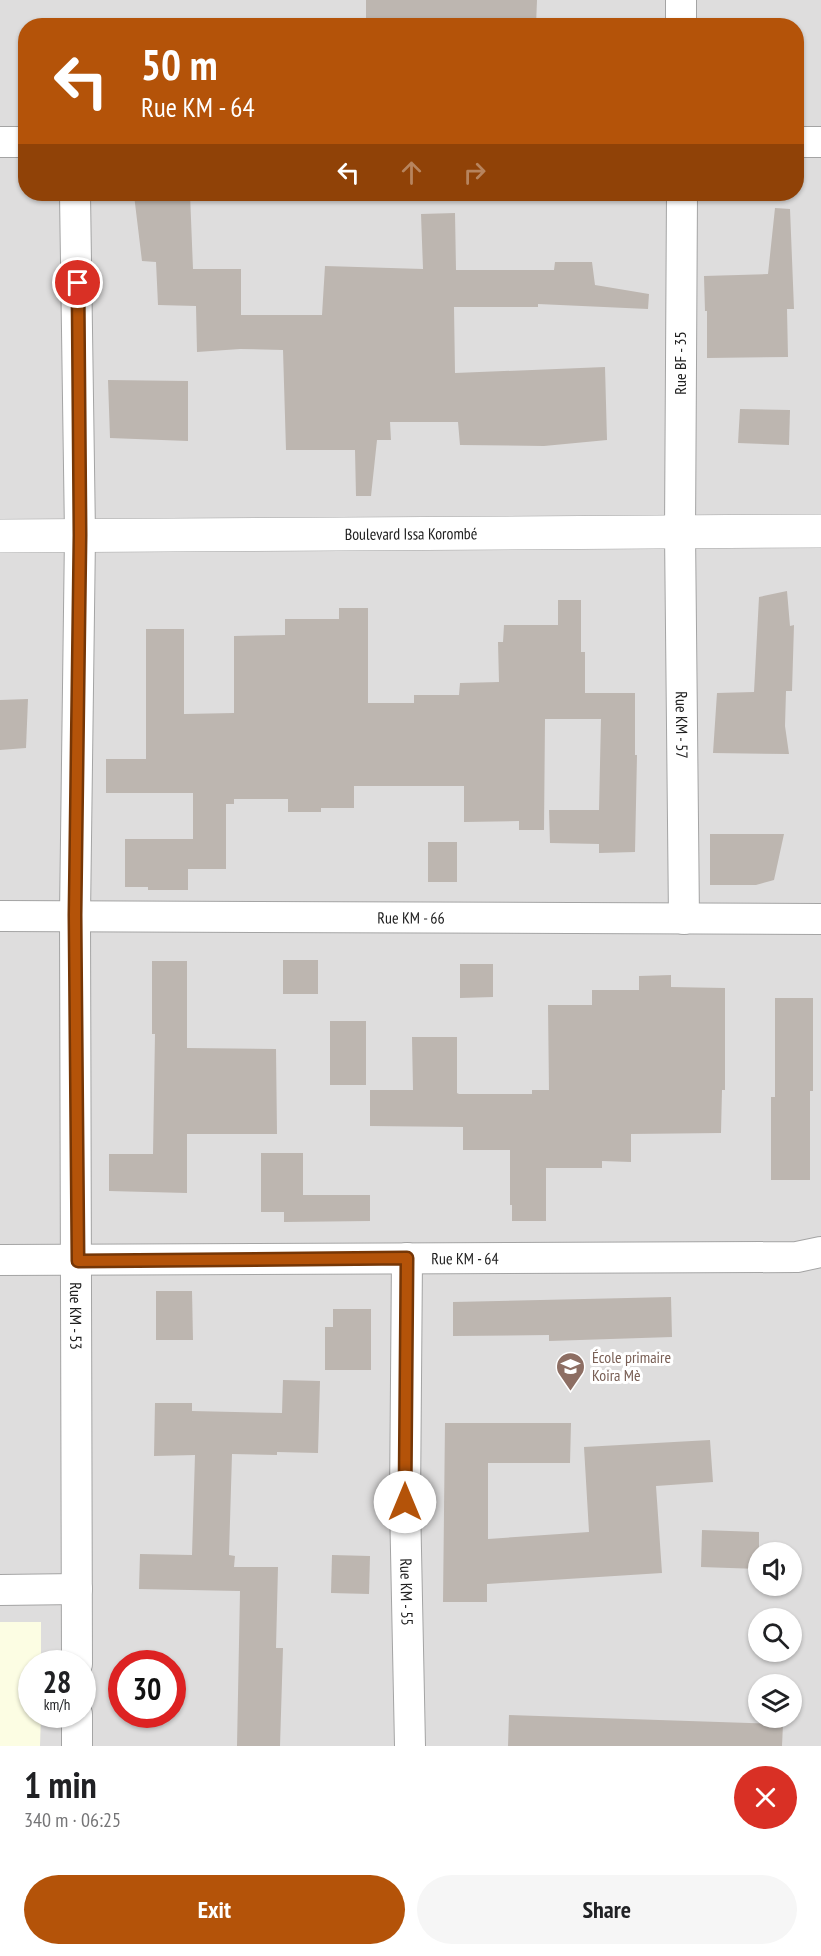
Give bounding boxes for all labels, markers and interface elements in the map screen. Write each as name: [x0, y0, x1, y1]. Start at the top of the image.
text: 50 m: [141, 37, 218, 92]
icon: left: [42, 42, 120, 120]
text: Rue KM - 64: [141, 90, 255, 124]
icon: left: [332, 156, 365, 189]
icon: ahead: [395, 156, 428, 189]
icon: right: [458, 156, 491, 189]
pin: [52, 257, 103, 308]
icon: arrive: [61, 266, 94, 299]
street label: Rue BF - 35: [670, 331, 690, 395]
street label: Boulevard Issa Korombé: [345, 523, 477, 544]
street label: Rue KM - 57: [672, 691, 692, 759]
street label: Rue KM - 66: [377, 907, 445, 928]
street label: Rue KM - 64: [431, 1248, 499, 1268]
street label: Rue KM - 53: [66, 1282, 86, 1350]
place label: École primaire Koira Mè: [592, 1347, 671, 1385]
school or university icon: École primaire Koira Mè: [555, 1350, 587, 1392]
position arrow: [373, 1470, 437, 1534]
map controls: [748, 1542, 802, 1728]
button: sound: [748, 1542, 802, 1596]
street label: Rue KM - 55: [396, 1558, 418, 1626]
button: search: [748, 1608, 802, 1662]
speed limit sign: 30: [108, 1650, 186, 1728]
text: 28: [43, 1662, 71, 1701]
button: layers: [748, 1674, 802, 1728]
text: km/h: [44, 1695, 70, 1714]
text: 1 min: [24, 1761, 97, 1808]
button: close: [734, 1766, 797, 1829]
text: 340 m · 06:25: [24, 1807, 121, 1833]
button: Exit: [24, 1875, 405, 1944]
button: Share: [417, 1875, 797, 1944]

